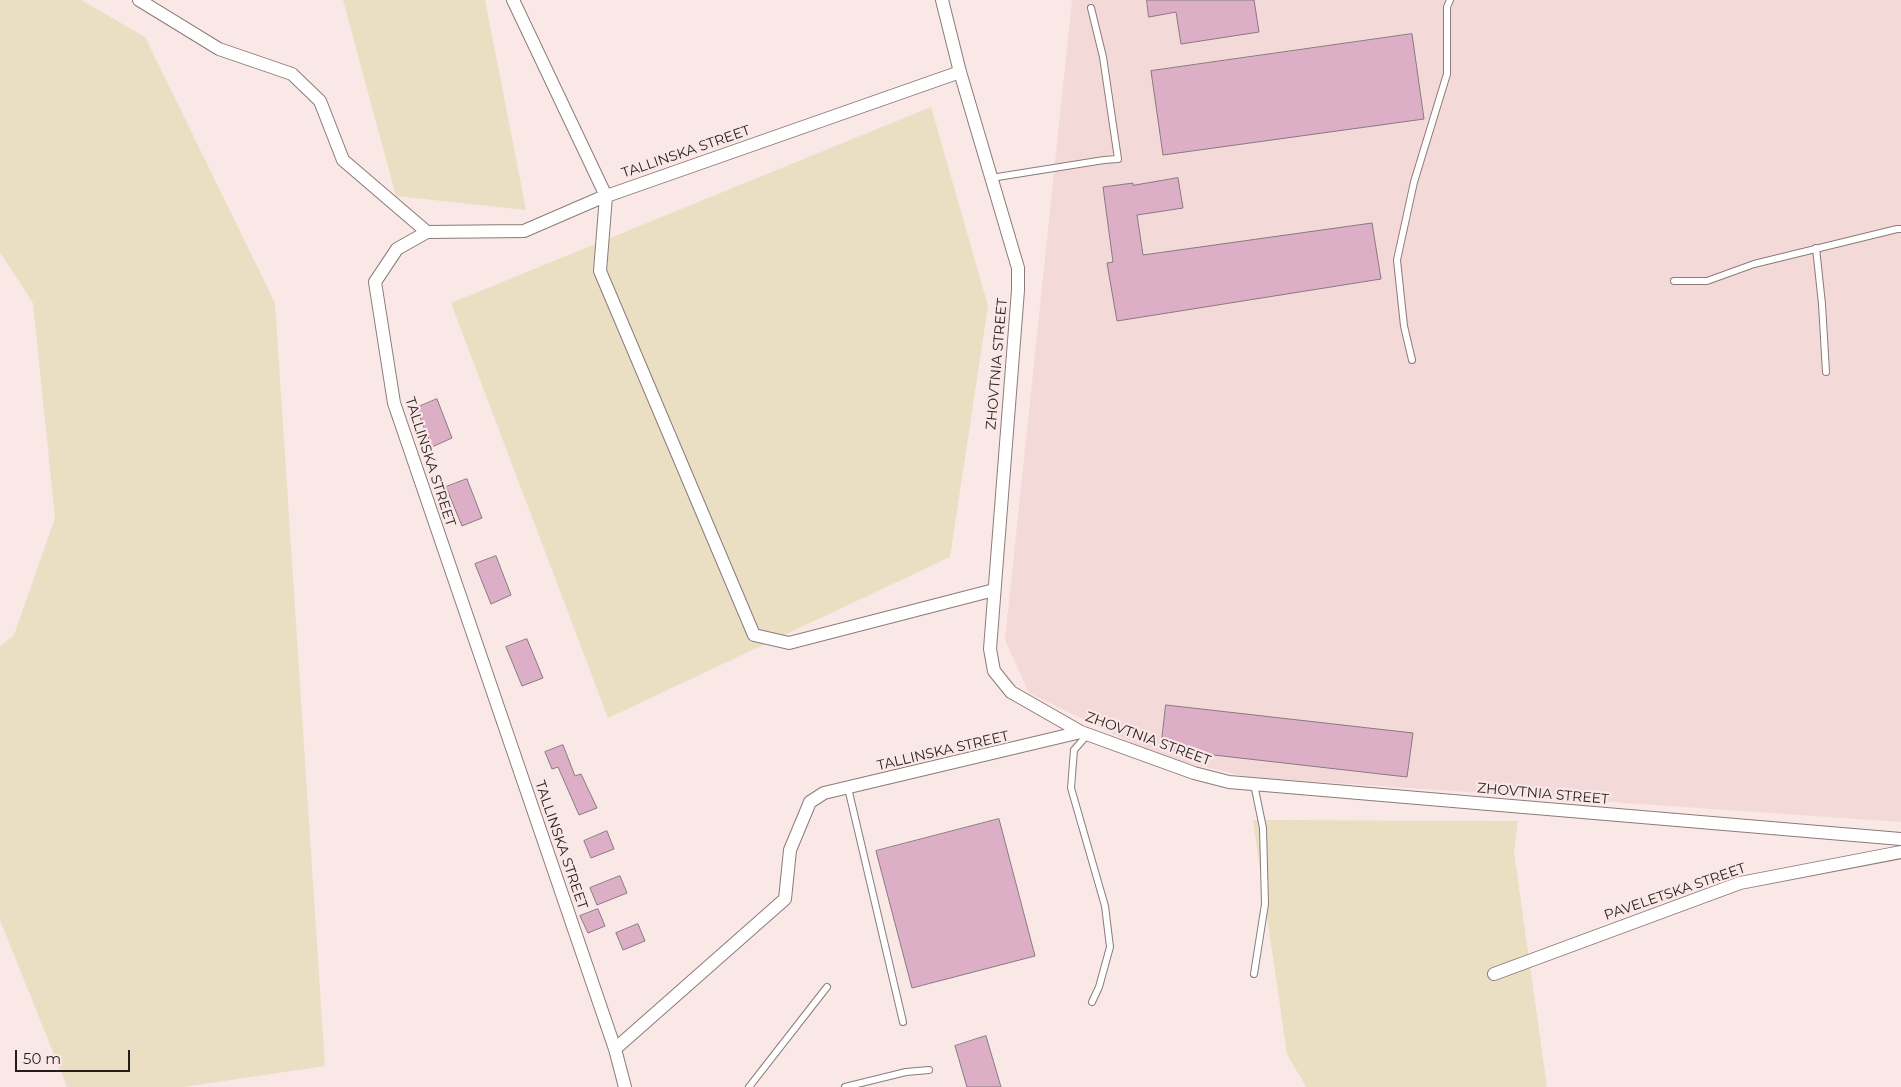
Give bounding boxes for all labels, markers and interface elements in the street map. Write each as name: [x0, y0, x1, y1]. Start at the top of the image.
street label: TALLINSKA STREET: [619, 122, 753, 182]
street label: ZHOVTNIA STREET: [983, 297, 1011, 431]
street label: TALLINSKA STREET: [401, 395, 459, 529]
street label: ZHOVTNIA STREET: [1083, 708, 1213, 770]
street label: TALLINSKA STREET: [875, 728, 1011, 774]
street label: TALLINSKA STREET: [531, 778, 591, 912]
street label: ZHOVTNIA STREET: [1476, 780, 1610, 808]
street label: PAVELETSKA STREET: [1602, 860, 1748, 924]
scale bar: [18, 1040, 132, 1072]
text: 50 m: [23, 1049, 61, 1068]

